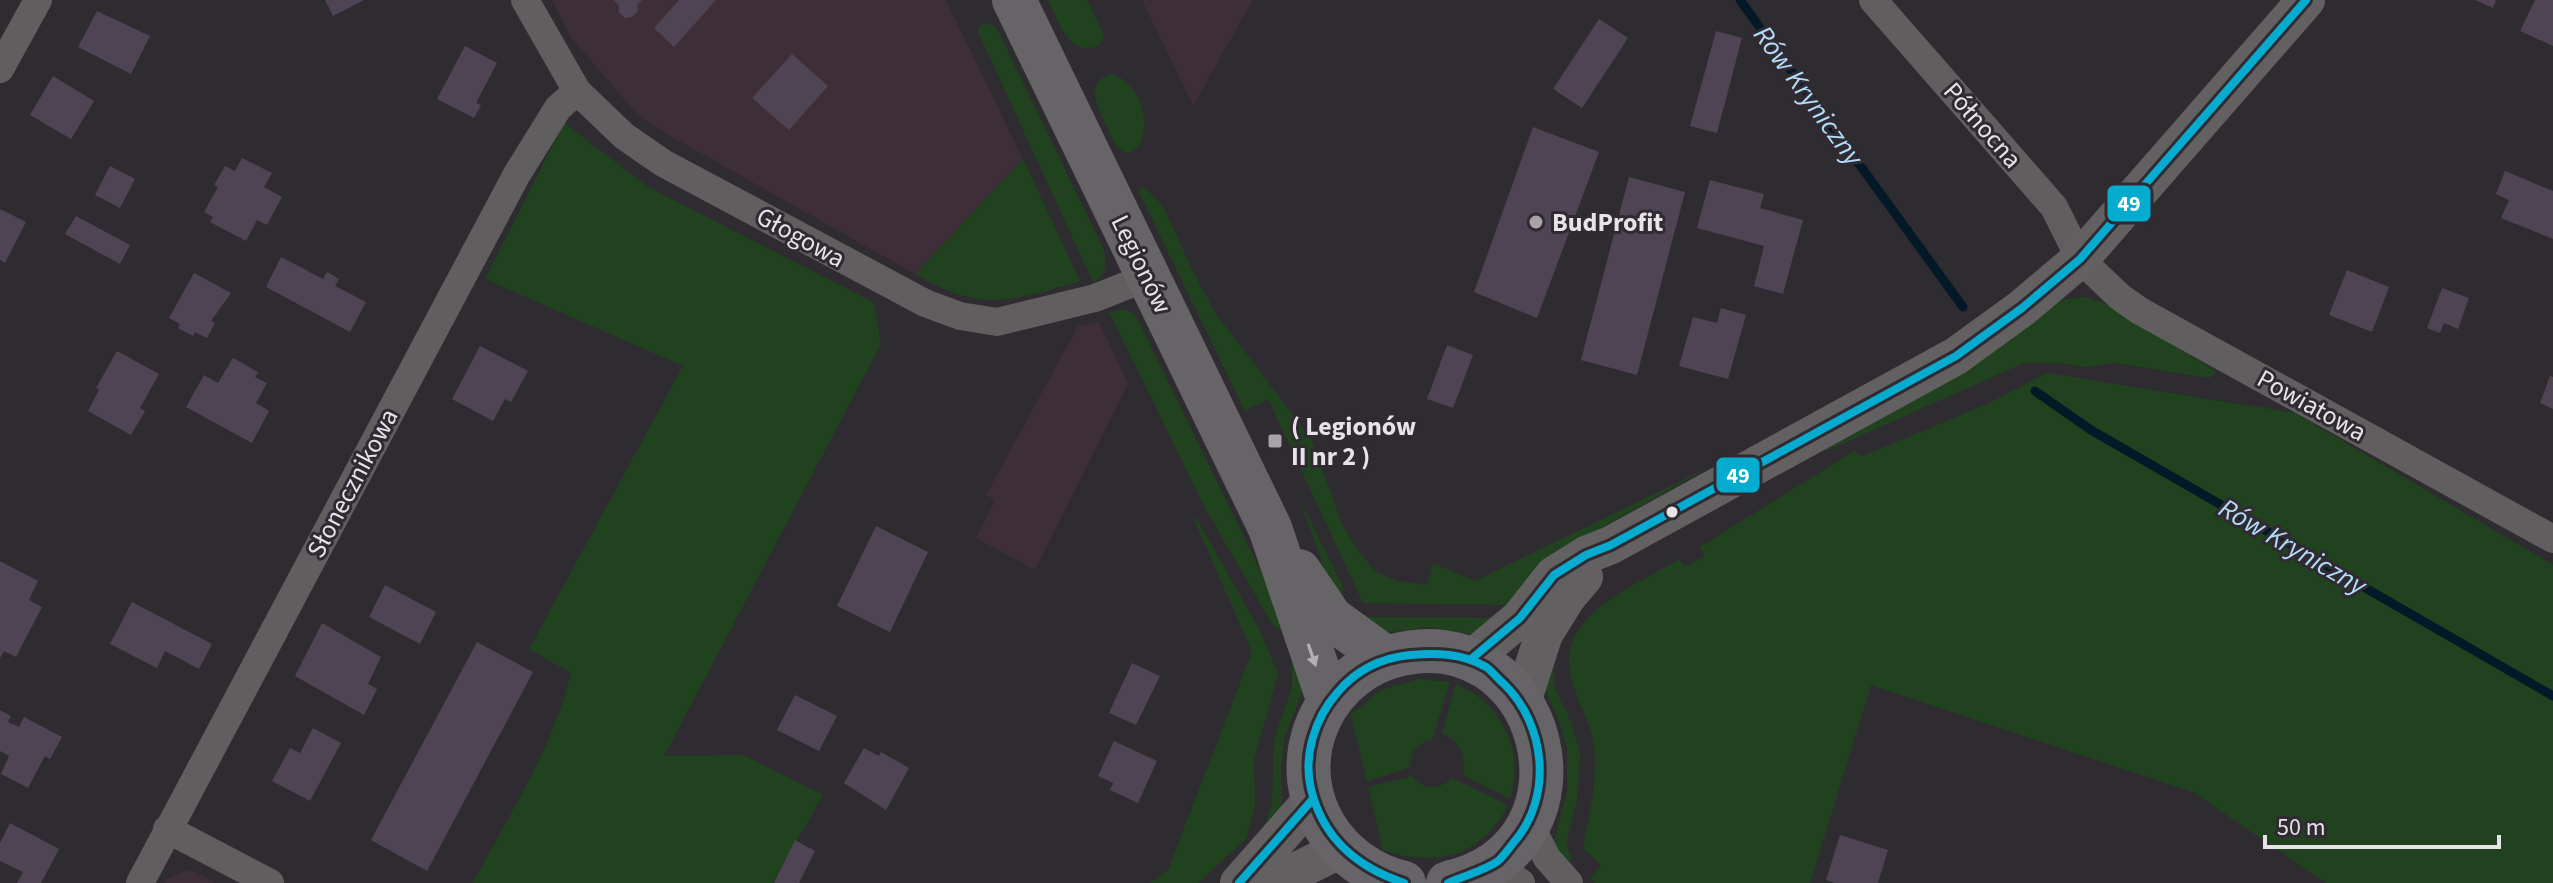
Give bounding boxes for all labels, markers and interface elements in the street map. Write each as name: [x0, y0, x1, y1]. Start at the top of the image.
water label: Rów Kryniczny: [1744, 17, 1874, 175]
street label: Północna: [1935, 74, 2031, 176]
line badge: 49: [2106, 184, 2152, 223]
text: 49: [2117, 188, 2141, 220]
street label: Głogowa: [750, 198, 852, 277]
place label: BudProfit: [1552, 204, 1663, 241]
street label: Legionów: [1102, 209, 1181, 320]
marker: BudProfit: [1527, 213, 1545, 231]
street label: Powiatowa: [2250, 360, 2373, 451]
street label: Słonecznikowa: [298, 402, 407, 564]
place label: ( Legionów II nr 2 ): [1291, 408, 1416, 475]
marker: ( Legionów II nr 2 ): [1266, 432, 1284, 450]
line badge: 49: [1715, 456, 1761, 494]
text: 49: [1726, 460, 1750, 492]
water label: Rów Kryniczny: [2211, 488, 2375, 606]
unlabelled marker: [1664, 504, 1680, 520]
one-way arrow: [1307, 644, 1319, 668]
scale bar: [2265, 799, 2499, 849]
text: 50 m: [2277, 810, 2326, 845]

